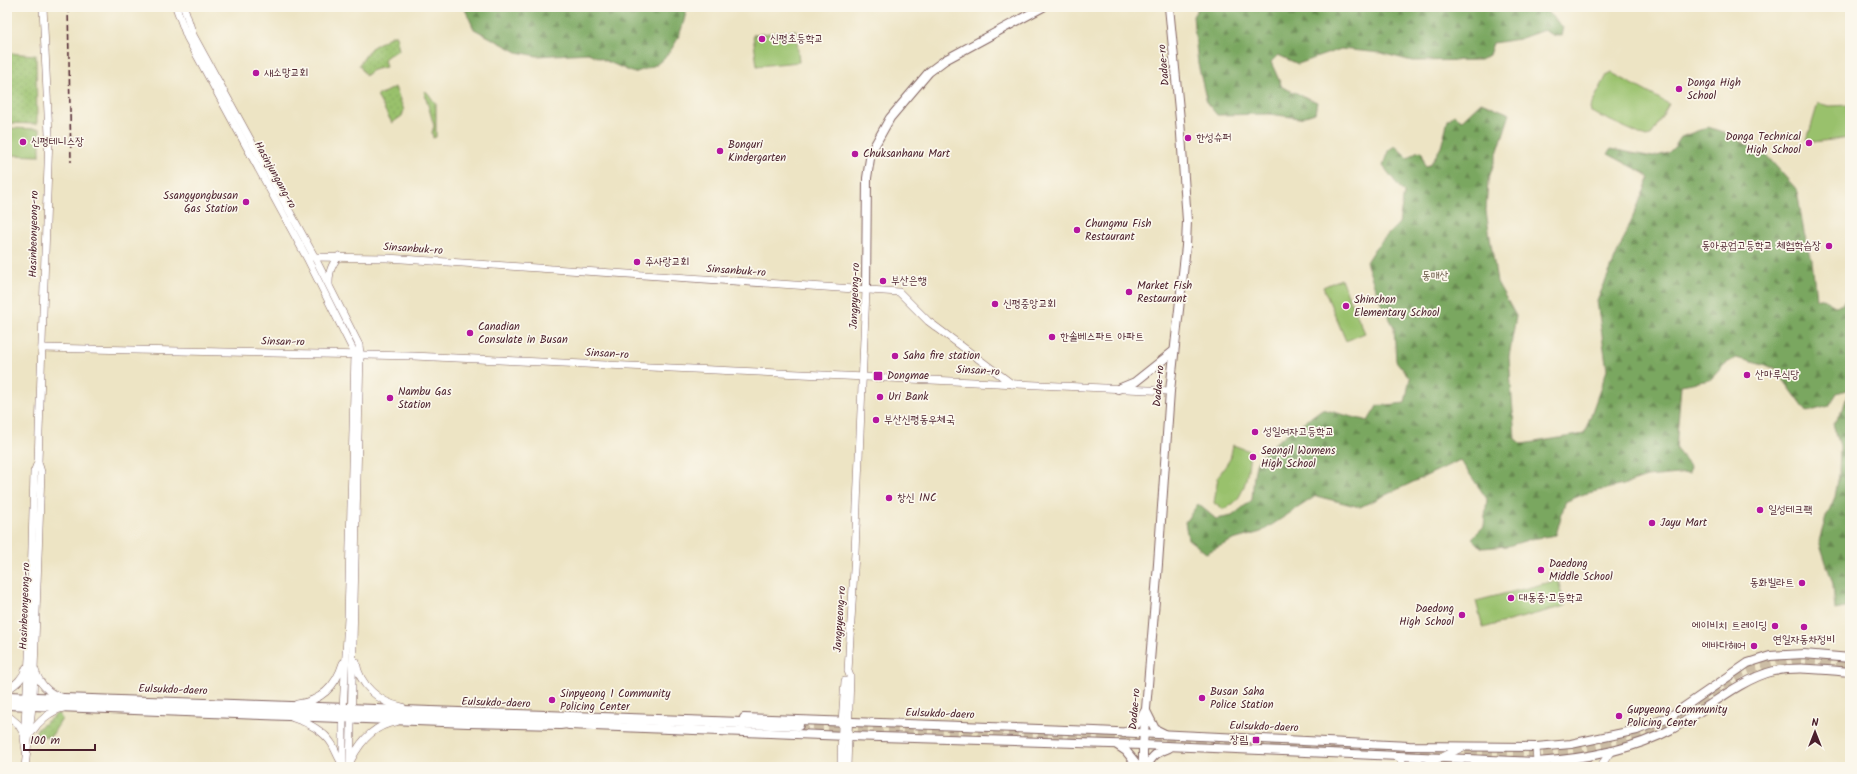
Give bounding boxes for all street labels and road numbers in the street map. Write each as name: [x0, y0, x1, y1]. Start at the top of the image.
street label: Dadae-ro: [1153, 44, 1175, 86]
street label: Hasinjungang-ro: [249, 138, 301, 212]
street label: Hasinbeonyeong-ro: [24, 190, 44, 278]
street label: Sinsanbuk-ro: [382, 238, 444, 260]
street label: Sinsanbuk-ro: [705, 260, 767, 282]
street label: Jangpyeong-ro: [845, 262, 865, 330]
street label: Sinsan-ro: [261, 333, 305, 351]
street label: Sinsan-ro: [585, 344, 629, 364]
street label: Sinsan-ro: [956, 361, 1000, 381]
street label: Dadae-ro: [1148, 365, 1170, 407]
street label: Hasinbeonyeong-ro: [14, 562, 36, 650]
street label: Jangpyeong-ro: [829, 585, 851, 653]
street label: Eulsukdo-daero: [138, 680, 208, 700]
street label: Dadae-ro: [1124, 688, 1146, 730]
street label: Eulsukdo-daero: [461, 693, 531, 713]
street label: Eulsukdo-daero: [905, 704, 975, 724]
street label: Eulsukdo-daero: [1229, 717, 1299, 737]

